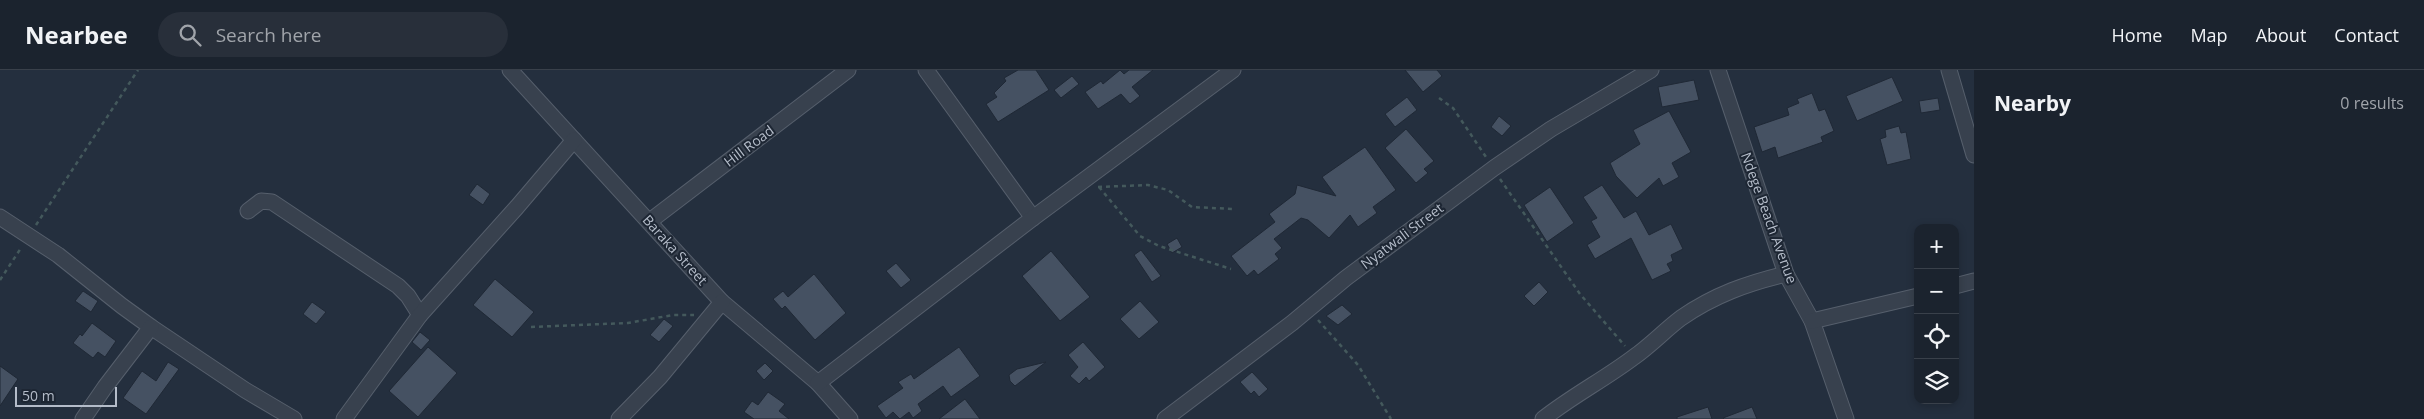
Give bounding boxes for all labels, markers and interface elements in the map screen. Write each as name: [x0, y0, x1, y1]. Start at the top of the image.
search box: [158, 12, 508, 57]
text: Nearbee: [25, 18, 128, 51]
icon: search: [176, 21, 204, 49]
text: Search here: [216, 22, 322, 48]
text: Home: [2112, 23, 2162, 47]
text: Map: [2190, 23, 2228, 47]
text: About: [2256, 23, 2306, 47]
text: Contact: [2334, 23, 2399, 47]
text: Nearby: [1994, 89, 2071, 117]
text: 0 results: [2340, 92, 2404, 114]
street label: Hill Road: [720, 121, 778, 171]
street label: Ndege Beach Avenue: [1737, 150, 1802, 286]
street label: Nyatwali Street: [1357, 198, 1447, 273]
street label: Baraka Street: [639, 211, 712, 289]
map controls: [1914, 224, 1959, 404]
button: +: [1914, 224, 1959, 269]
button: −: [1914, 269, 1959, 314]
button: locate: [1914, 314, 1959, 359]
button: layers: [1914, 359, 1959, 404]
scale bar: [15, 384, 118, 407]
text: 50 m: [22, 386, 55, 405]

